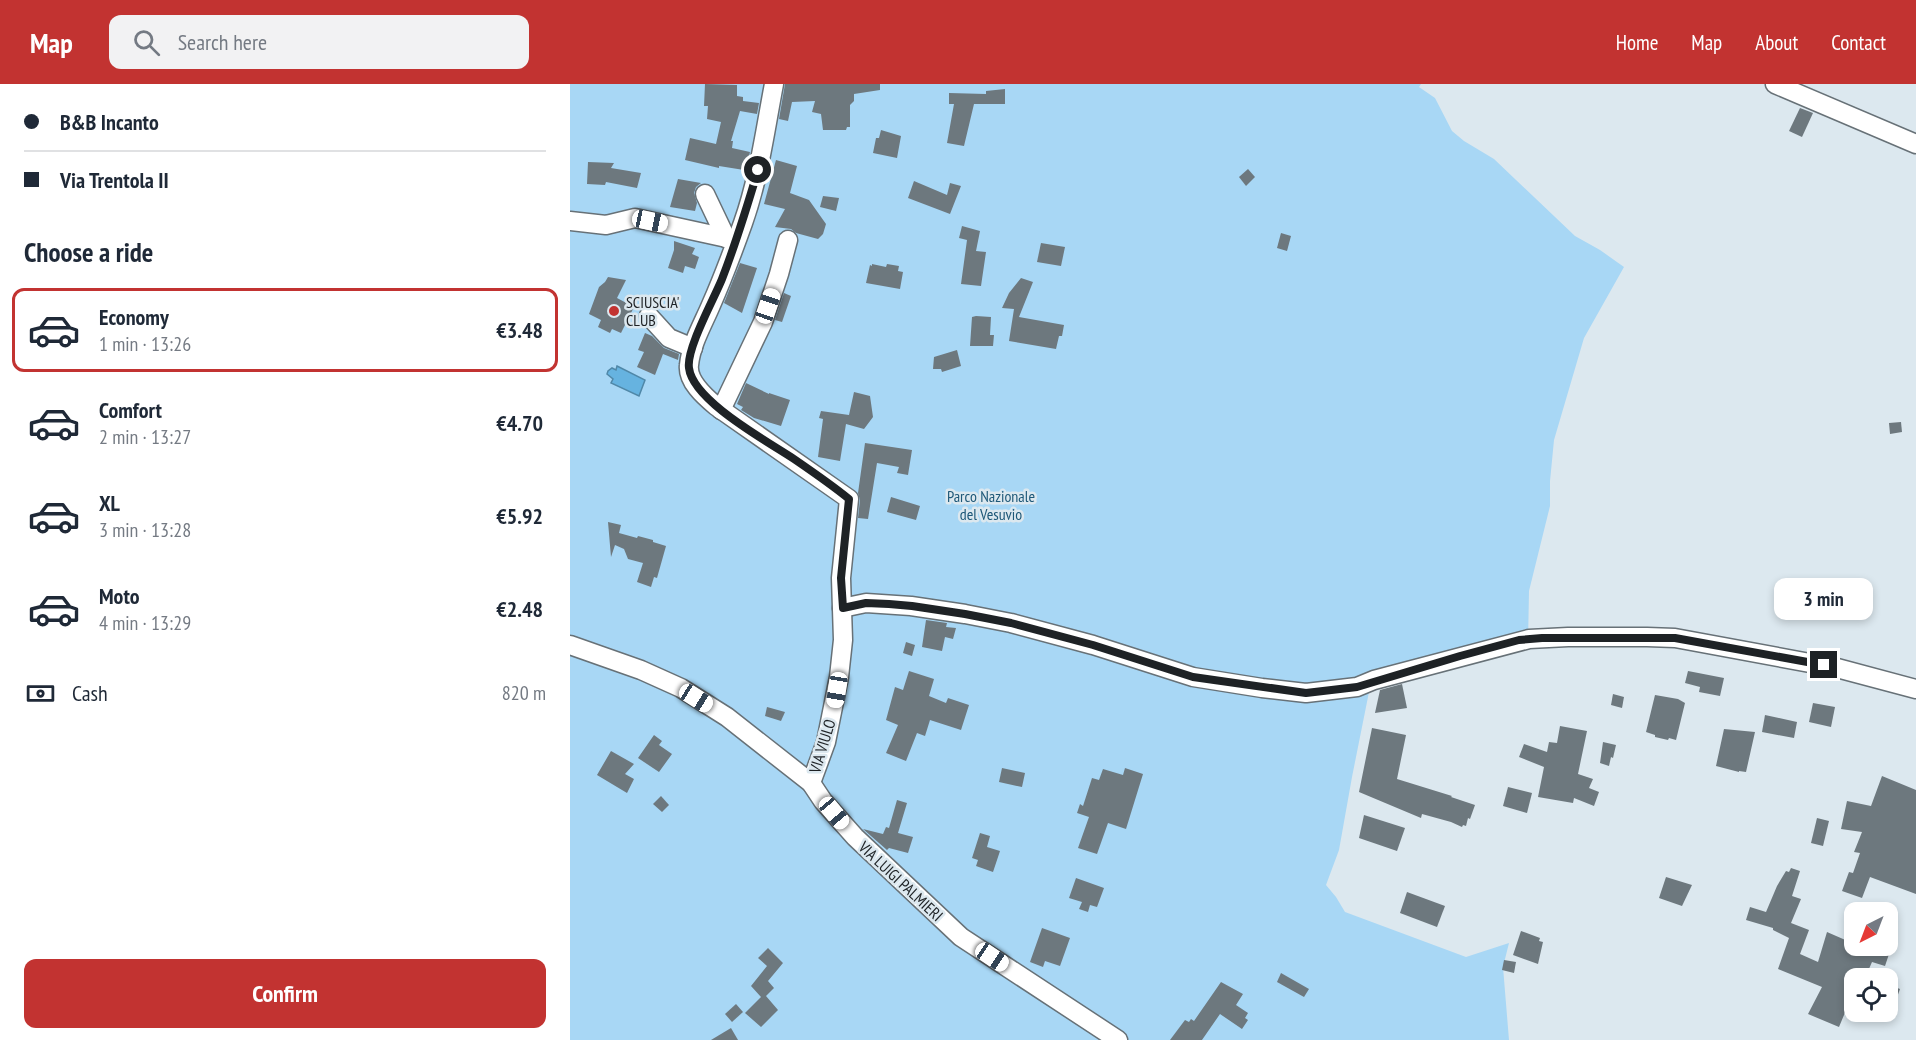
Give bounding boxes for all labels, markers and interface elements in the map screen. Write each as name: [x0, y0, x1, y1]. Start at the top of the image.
search box: [109, 15, 529, 69]
text: Map: [30, 24, 73, 61]
icon: search: [130, 26, 163, 59]
text: Search here: [178, 28, 267, 56]
text: Home: [1616, 29, 1658, 56]
text: Map: [1691, 29, 1722, 56]
text: About: [1755, 29, 1798, 56]
text: Contact: [1831, 29, 1886, 56]
text: B&B Incanto: [60, 108, 159, 136]
route start: [744, 156, 771, 183]
text: Via Trentola II: [60, 166, 169, 194]
car: [631, 208, 669, 234]
text: Choose a ride: [24, 235, 153, 269]
car: [754, 286, 782, 326]
place label: SCIUSCIA' CLUB: [626, 292, 680, 330]
icon: car: [27, 303, 81, 357]
text: Economy: [99, 303, 169, 331]
marker: SCIUSCIA' CLUB: [607, 304, 621, 318]
text: €3.48: [496, 316, 543, 344]
text: 1 min · 13:26: [99, 331, 191, 357]
icon: car: [27, 396, 81, 450]
text: Comfort: [99, 396, 162, 424]
text: €4.70: [496, 409, 543, 437]
text: 2 min · 13:27: [99, 424, 191, 450]
park label: Parco Nazionale del Vesuvio: [947, 486, 1035, 524]
icon: car: [27, 489, 81, 543]
text: XL: [99, 489, 120, 517]
text: €5.92: [496, 502, 543, 530]
text: 3 min · 13:28: [99, 517, 191, 543]
callout: 3 min: [1774, 578, 1874, 620]
icon: car: [27, 582, 81, 636]
text: Moto: [99, 582, 140, 610]
text: 3 min: [1803, 586, 1844, 612]
text: €2.48: [496, 595, 543, 623]
text: 4 min · 13:29: [99, 610, 191, 636]
route end: [1810, 651, 1837, 678]
car: [825, 671, 849, 709]
icon: cash: [24, 677, 57, 710]
text: Cash: [72, 679, 108, 707]
text: 820 m: [502, 680, 546, 706]
car: [676, 681, 716, 715]
street label: VIA VIULO: [804, 716, 840, 776]
car: [816, 793, 852, 833]
street label: VIA LUIGI PALMIERI: [854, 836, 947, 925]
north arrow: [1844, 902, 1898, 956]
map controls: [1844, 902, 1898, 1022]
car: [972, 939, 1012, 975]
button: Confirm: [24, 959, 546, 1028]
button: locate: [1844, 968, 1898, 1022]

